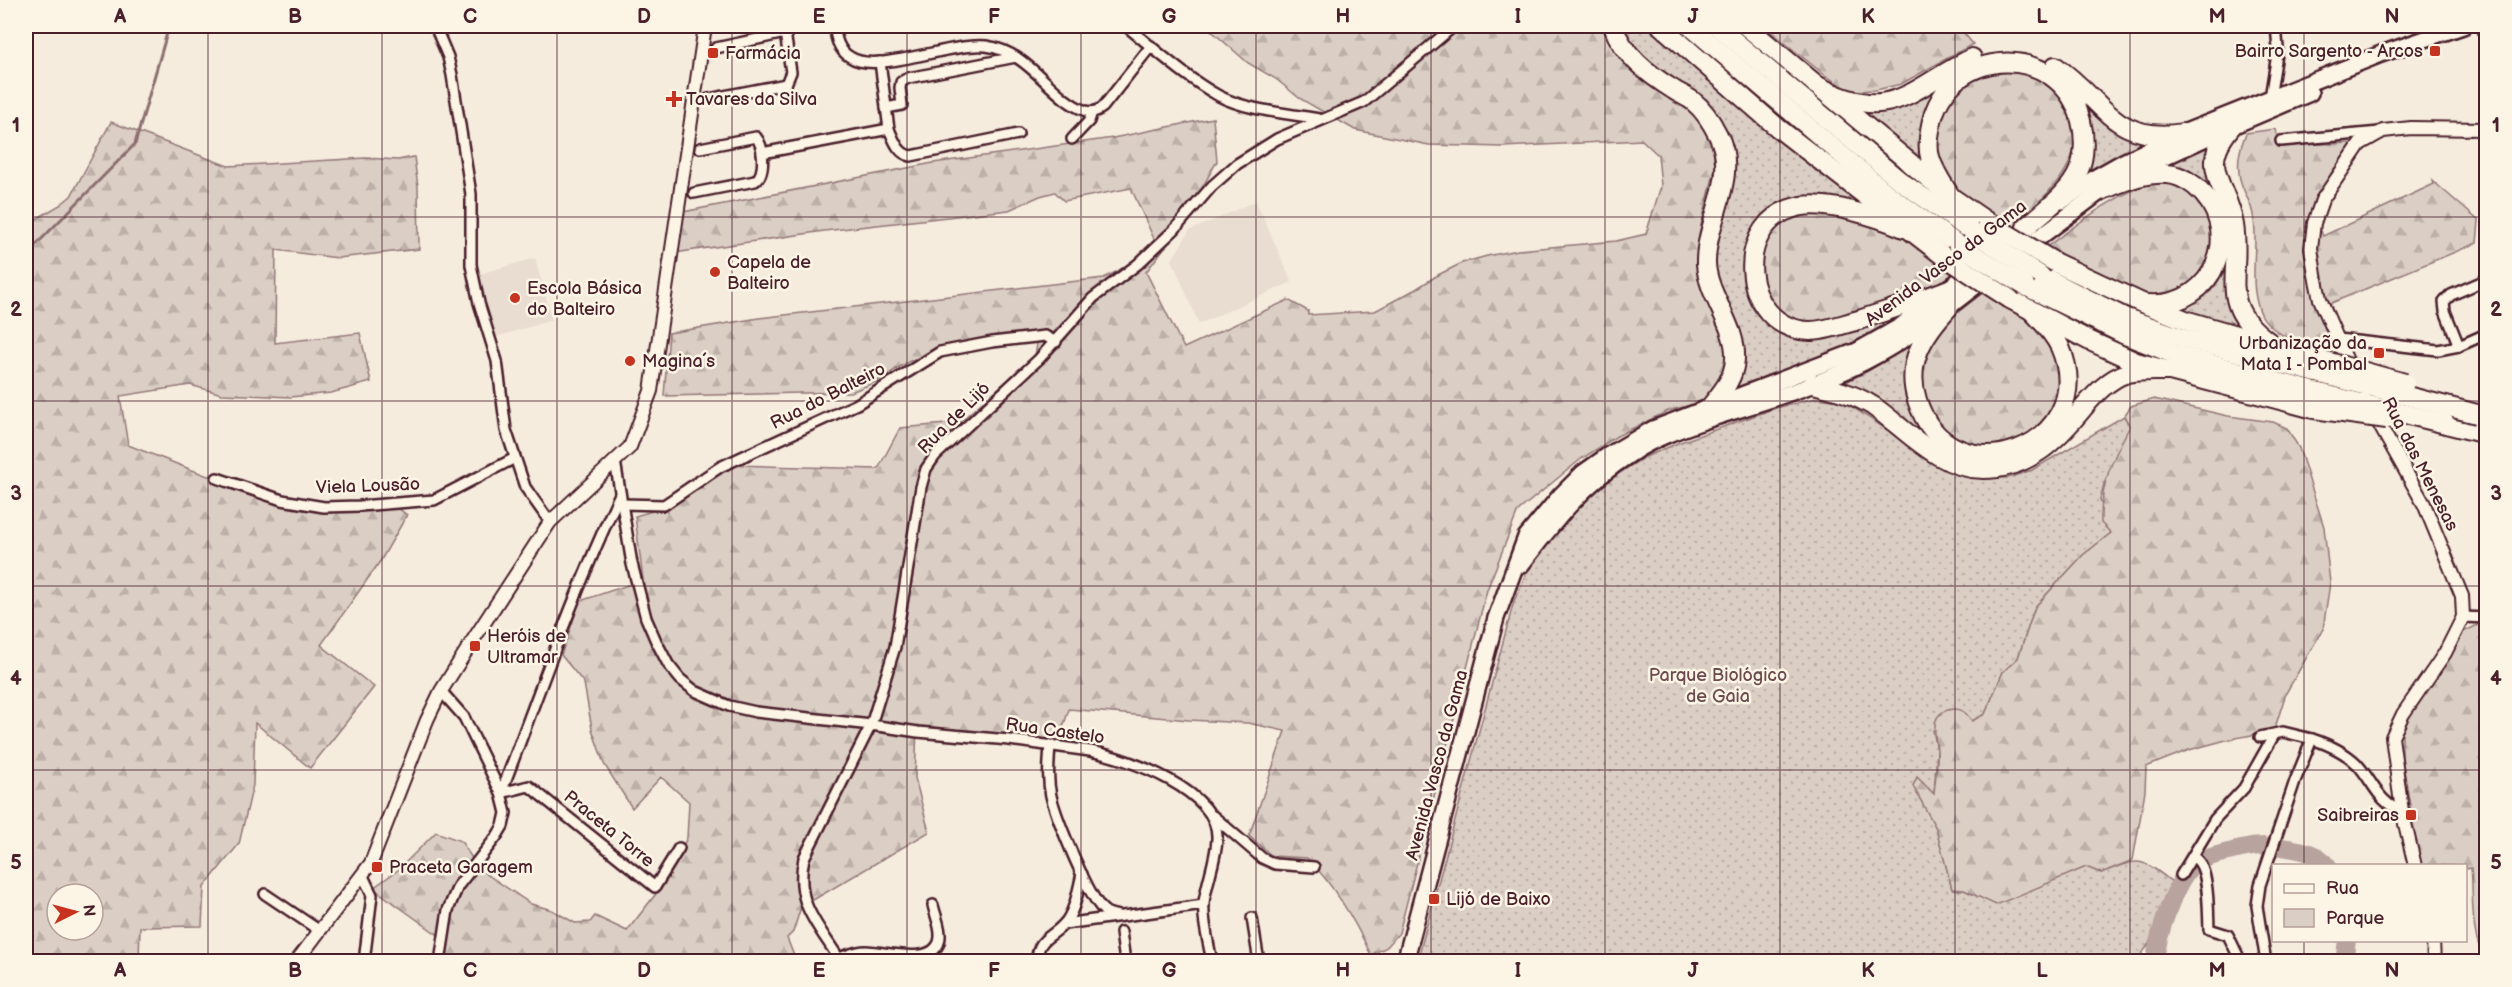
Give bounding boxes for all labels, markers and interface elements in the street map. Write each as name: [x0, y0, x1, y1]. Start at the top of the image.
text: A: [113, 5, 127, 29]
text: B: [288, 5, 302, 29]
text: C: [463, 5, 477, 29]
text: D: [637, 5, 651, 29]
text: E: [813, 5, 826, 29]
text: F: [988, 5, 1000, 29]
text: G: [1162, 5, 1177, 29]
text: H: [1336, 5, 1350, 29]
text: I: [1515, 5, 1521, 29]
text: J: [1688, 5, 1700, 29]
text: K: [1861, 5, 1875, 29]
text: L: [2036, 5, 2048, 29]
text: M: [2208, 5, 2226, 29]
text: N: [2384, 5, 2400, 29]
place label: Bairro Sargento - Arcos: [2235, 41, 2423, 62]
place label: Farmácia: [725, 43, 801, 64]
marker: Bairro Sargento - Arcos: [2428, 44, 2442, 58]
marker: Farmácia: [706, 46, 720, 60]
place label: Tavares da Silva: [686, 89, 817, 110]
marker: Tavares da Silva: [667, 92, 681, 106]
text: 1: [12, 114, 20, 138]
text: 1: [2492, 114, 2500, 138]
street label: Avenida Vasco da Gama: [1861, 196, 2031, 330]
place label: Capela de Balteiro: [727, 252, 811, 294]
marker: Capela de Balteiro: [708, 265, 722, 279]
place label: Escola Básica do Balteiro: [527, 278, 642, 320]
marker: Escola Básica do Balteiro: [508, 291, 522, 305]
text: 2: [10, 298, 22, 322]
text: 2: [2490, 298, 2502, 322]
place label: Urbanização da Mata I - Pombal: [2239, 333, 2367, 375]
marker: Urbanização da Mata I - Pombal: [2372, 346, 2386, 360]
place label: Magina´s: [642, 351, 715, 372]
marker: Magina´s: [623, 354, 637, 368]
street label: Rua do Balteiro: [767, 358, 889, 434]
street label: Rua de Lijó: [914, 378, 994, 458]
street label: Rua das Menesas: [2377, 394, 2463, 534]
street label: Viela Lousão: [316, 474, 420, 498]
text: 3: [10, 482, 22, 506]
text: 3: [2490, 482, 2502, 506]
place label: Heróis de Ultramar: [487, 626, 567, 668]
marker: Heróis de Ultramar: [468, 639, 482, 653]
park label: Parque Biológico de Gaia: [1649, 665, 1787, 707]
text: 4: [10, 667, 22, 691]
street label: Avenida Vasco da Gama: [1401, 667, 1473, 863]
text: 4: [2490, 667, 2502, 691]
street label: Rua Castelo: [1004, 714, 1106, 748]
street label: Praceta Torre: [560, 786, 659, 872]
place label: Saibreiras: [2317, 805, 2399, 826]
marker: Saibreiras: [2404, 808, 2418, 822]
text: 5: [10, 851, 22, 875]
text: 5: [2490, 851, 2502, 875]
place label: Praceta Garagem: [389, 857, 533, 878]
marker: Praceta Garagem: [370, 860, 384, 874]
legend: [2272, 864, 2467, 942]
text: Rua: [2326, 878, 2359, 899]
north arrow: [45, 882, 105, 942]
place label: Lijó de Baixo: [1446, 889, 1551, 910]
marker: Lijó de Baixo: [1427, 892, 1441, 906]
text: N: [78, 904, 99, 918]
text: Parque: [2326, 908, 2384, 929]
text: A: [113, 959, 127, 983]
text: B: [288, 959, 302, 983]
text: C: [463, 959, 477, 983]
text: D: [637, 959, 651, 983]
text: E: [813, 959, 826, 983]
text: F: [988, 959, 1000, 983]
text: G: [1162, 959, 1177, 983]
text: H: [1336, 959, 1350, 983]
text: I: [1515, 959, 1521, 983]
text: J: [1688, 959, 1700, 983]
text: K: [1861, 959, 1875, 983]
text: L: [2036, 959, 2048, 983]
text: M: [2208, 959, 2226, 983]
text: N: [2384, 959, 2400, 983]

